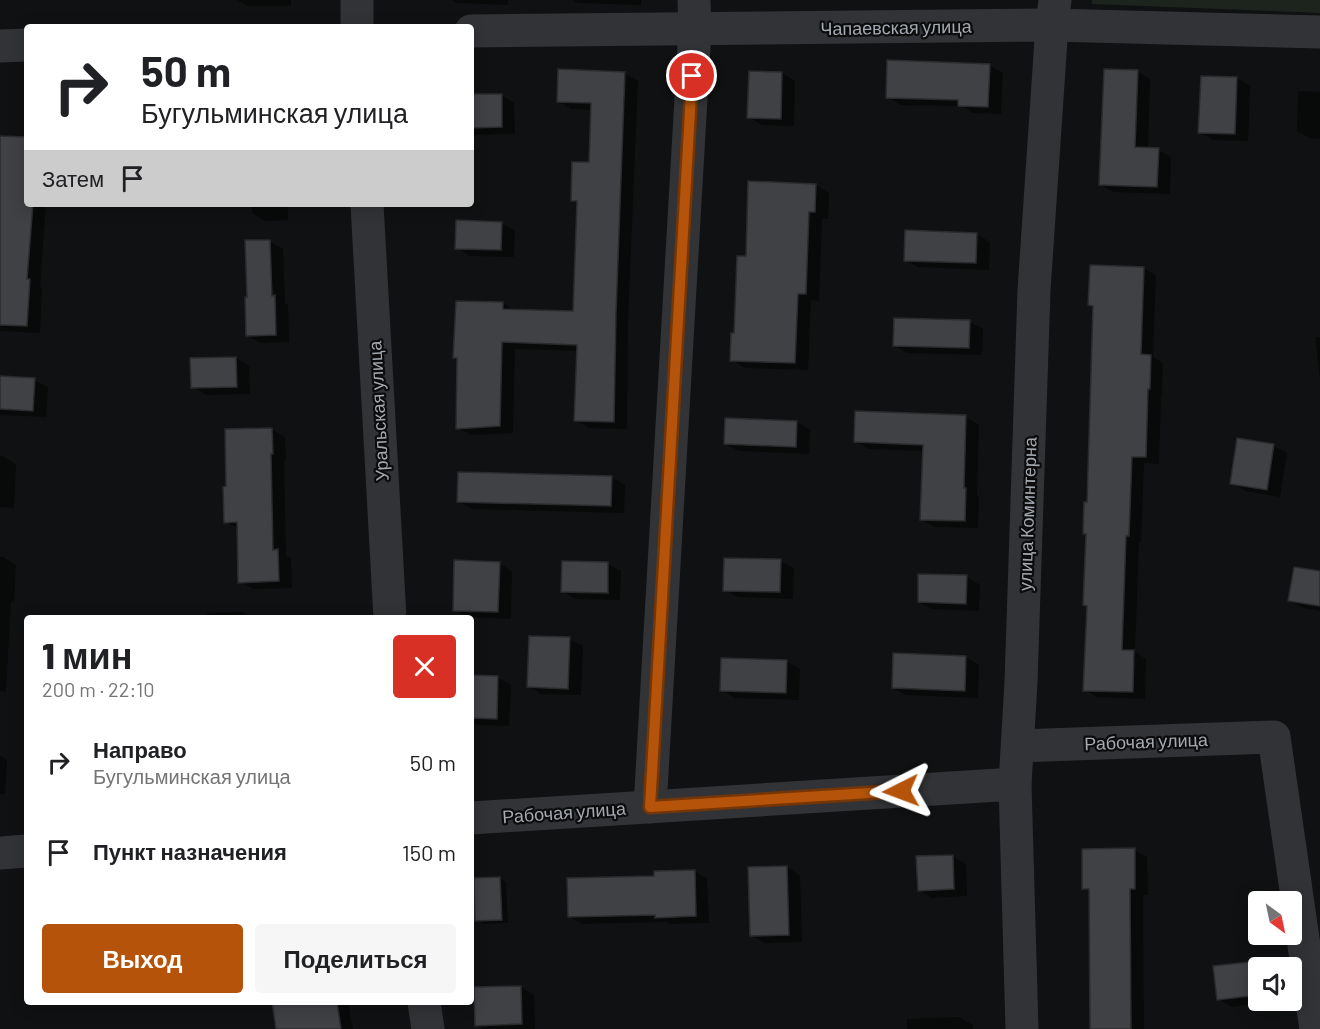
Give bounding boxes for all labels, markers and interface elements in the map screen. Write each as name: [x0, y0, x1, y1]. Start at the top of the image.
street label: Чапаевская улица: [820, 15, 973, 39]
text: 50 m: [141, 45, 231, 95]
icon: right: [42, 48, 120, 126]
pin: [666, 50, 717, 101]
icon: arrive: [675, 59, 708, 92]
text: Бугульминская улица: [141, 96, 408, 128]
icon: arrive: [116, 162, 149, 195]
text: Затем: [42, 165, 104, 191]
street label: Уральская улица: [363, 339, 393, 482]
street label: улица Коминтерна: [1013, 436, 1041, 591]
text: 1 мин: [42, 633, 133, 676]
button: close: [393, 635, 456, 698]
text: 200 m · 22:10: [42, 677, 155, 701]
street label: Рабочая улица: [1084, 728, 1209, 754]
text: Направо: [93, 736, 187, 762]
icon: right: [42, 746, 75, 779]
text: 50 m: [410, 749, 456, 775]
position arrow: [869, 759, 933, 823]
text: Бугульминская улица: [93, 764, 291, 788]
street label: Рабочая улица: [502, 797, 627, 827]
icon: arrive: [42, 836, 75, 869]
text: Пункт назначения: [93, 838, 287, 864]
text: 150 m: [402, 839, 456, 865]
north arrow: [1248, 891, 1302, 945]
map controls: [1248, 891, 1302, 1011]
button: Выход: [42, 924, 243, 993]
button: Поделиться: [255, 924, 456, 993]
button: sound: [1248, 957, 1302, 1011]

